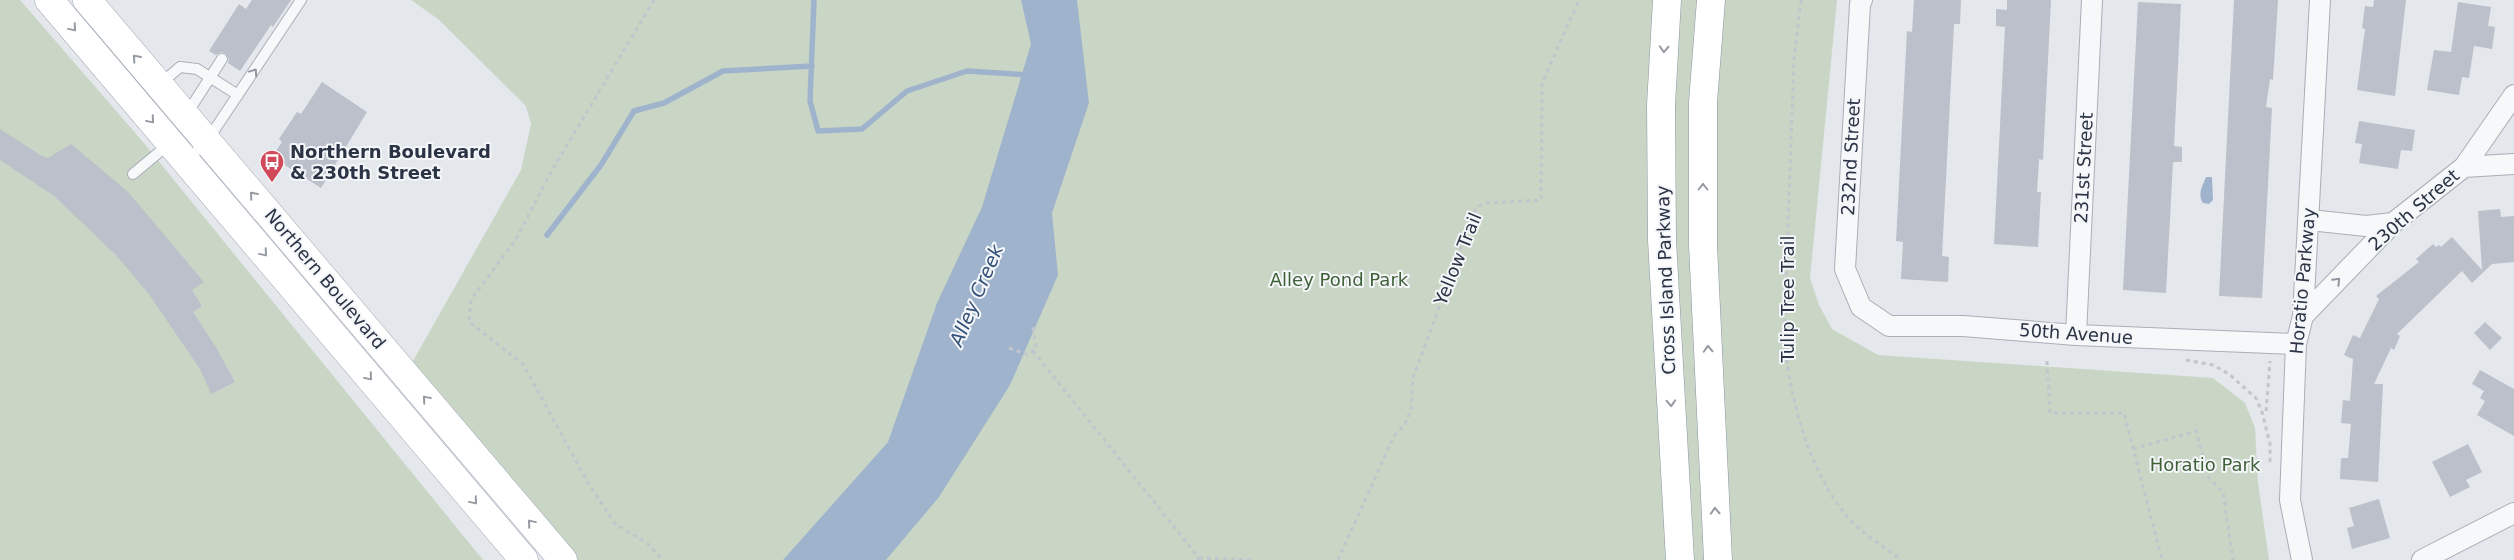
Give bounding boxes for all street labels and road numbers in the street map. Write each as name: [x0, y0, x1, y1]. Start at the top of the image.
street label: 232nd Street: [1837, 98, 1864, 216]
street label: 231st Street: [2070, 112, 2097, 224]
street label: 230th Street: [2364, 165, 2463, 255]
street label: Cross Island Parkway: [1652, 185, 1679, 375]
street label: Northern Boulevard: [261, 204, 390, 353]
street label: Horatio Parkway: [2286, 206, 2319, 355]
street label: Yellow Trail: [1429, 209, 1486, 309]
street label: Tulip Tree Trail: [1777, 236, 1798, 363]
street label: 50th Avenue: [2018, 319, 2134, 348]

